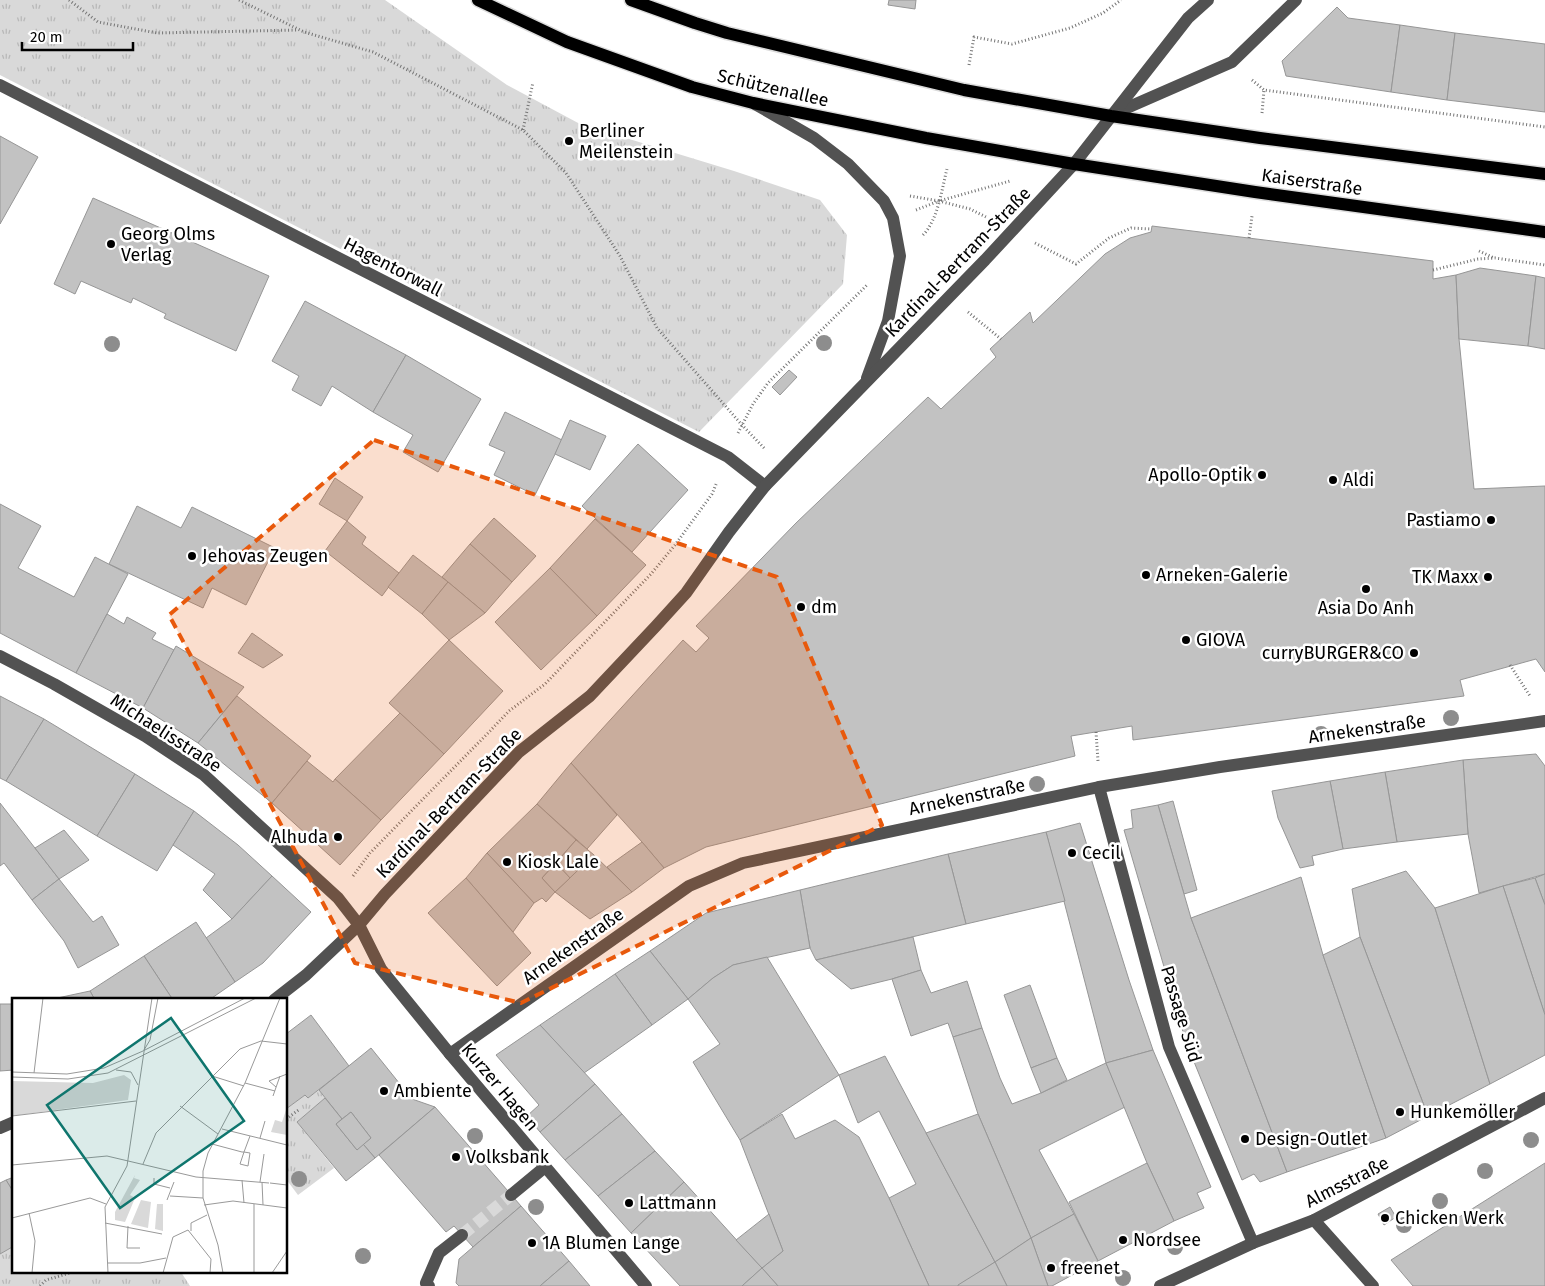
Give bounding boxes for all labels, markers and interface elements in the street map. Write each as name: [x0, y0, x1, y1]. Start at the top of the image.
scale bar: [22, 20, 134, 52]
text: 20 m: [30, 28, 63, 46]
street label: Schützenallee: [715, 64, 831, 112]
place label: Berliner Meilenstein: [579, 120, 674, 163]
marker: Berliner Meilenstein: [563, 135, 575, 147]
street label: Kaiserstraße: [1260, 164, 1364, 200]
street label: Kardinal-Bertram-Straße: [881, 182, 1035, 342]
place label: Georg Olms Verlag: [121, 223, 215, 266]
street label: Hagentorwall: [340, 233, 446, 301]
marker: Georg Olms Verlag: [105, 238, 117, 250]
place label: Apollo-Optik: [1148, 464, 1253, 486]
marker: Apollo-Optik: [1256, 469, 1268, 481]
place label: Aldi: [1343, 469, 1374, 491]
marker: Aldi: [1327, 474, 1339, 486]
place label: Pastiamo: [1406, 509, 1481, 531]
marker: Pastiamo: [1485, 514, 1497, 526]
place label: Jehovas Zeugen: [202, 545, 328, 567]
marker: Jehovas Zeugen: [186, 550, 198, 562]
place label: Arneken-Galerie: [1156, 564, 1288, 586]
place label: TK Maxx: [1412, 566, 1478, 588]
marker: Arneken-Galerie: [1140, 569, 1152, 581]
marker: TK Maxx: [1482, 571, 1494, 583]
marker: Asia Do Anh: [1360, 583, 1372, 595]
place label: dm: [811, 596, 837, 618]
place label: Asia Do Anh: [1318, 597, 1414, 619]
marker: dm: [795, 601, 807, 613]
place label: GIOVA: [1196, 629, 1246, 651]
marker: GIOVA: [1180, 634, 1192, 646]
place label: curryBURGER&CO: [1262, 642, 1404, 664]
marker: curryBURGER&CO: [1408, 647, 1420, 659]
street label: Michaelisstraße: [106, 689, 226, 777]
street label: Arnekenstraße: [1307, 710, 1427, 748]
street label: Kardinal-Bertram-Straße: [372, 723, 526, 883]
street label: Arnekenstraße: [907, 774, 1027, 820]
place label: Alhuda: [271, 826, 328, 848]
marker: Alhuda: [332, 831, 344, 843]
place label: Cecil: [1082, 842, 1120, 864]
marker: Cecil: [1066, 847, 1078, 859]
place label: Kiosk Lale: [517, 851, 599, 873]
marker: Kiosk Lale: [501, 856, 513, 868]
street label: Arnekenstraße: [518, 903, 628, 989]
street label: Passage Süd: [1156, 963, 1206, 1065]
inset map: [12, 998, 288, 1274]
street label: Kurzer Hagen: [457, 1038, 543, 1136]
place label: Ambiente: [394, 1080, 472, 1102]
marker: Ambiente: [378, 1085, 390, 1097]
place label: Hunkemöller: [1410, 1101, 1515, 1123]
marker: Hunkemöller: [1394, 1106, 1406, 1118]
place label: Design-Outlet: [1255, 1128, 1368, 1150]
marker: Design-Outlet: [1239, 1133, 1251, 1145]
place label: Volksbank: [466, 1146, 550, 1168]
marker: Volksbank: [450, 1151, 462, 1163]
street label: Almsstraße: [1302, 1152, 1392, 1212]
place label: Lattmann: [639, 1192, 717, 1214]
marker: Lattmann: [623, 1197, 635, 1209]
place label: Chicken Werk: [1395, 1207, 1505, 1229]
marker: Chicken Werk: [1379, 1212, 1391, 1224]
place label: Nordsee: [1133, 1229, 1201, 1251]
place label: 1A Blumen Lange: [542, 1232, 680, 1254]
marker: Nordsee: [1117, 1234, 1129, 1246]
marker: 1A Blumen Lange: [526, 1237, 538, 1249]
place label: freenet: [1061, 1257, 1120, 1279]
marker: freenet: [1045, 1262, 1057, 1274]

